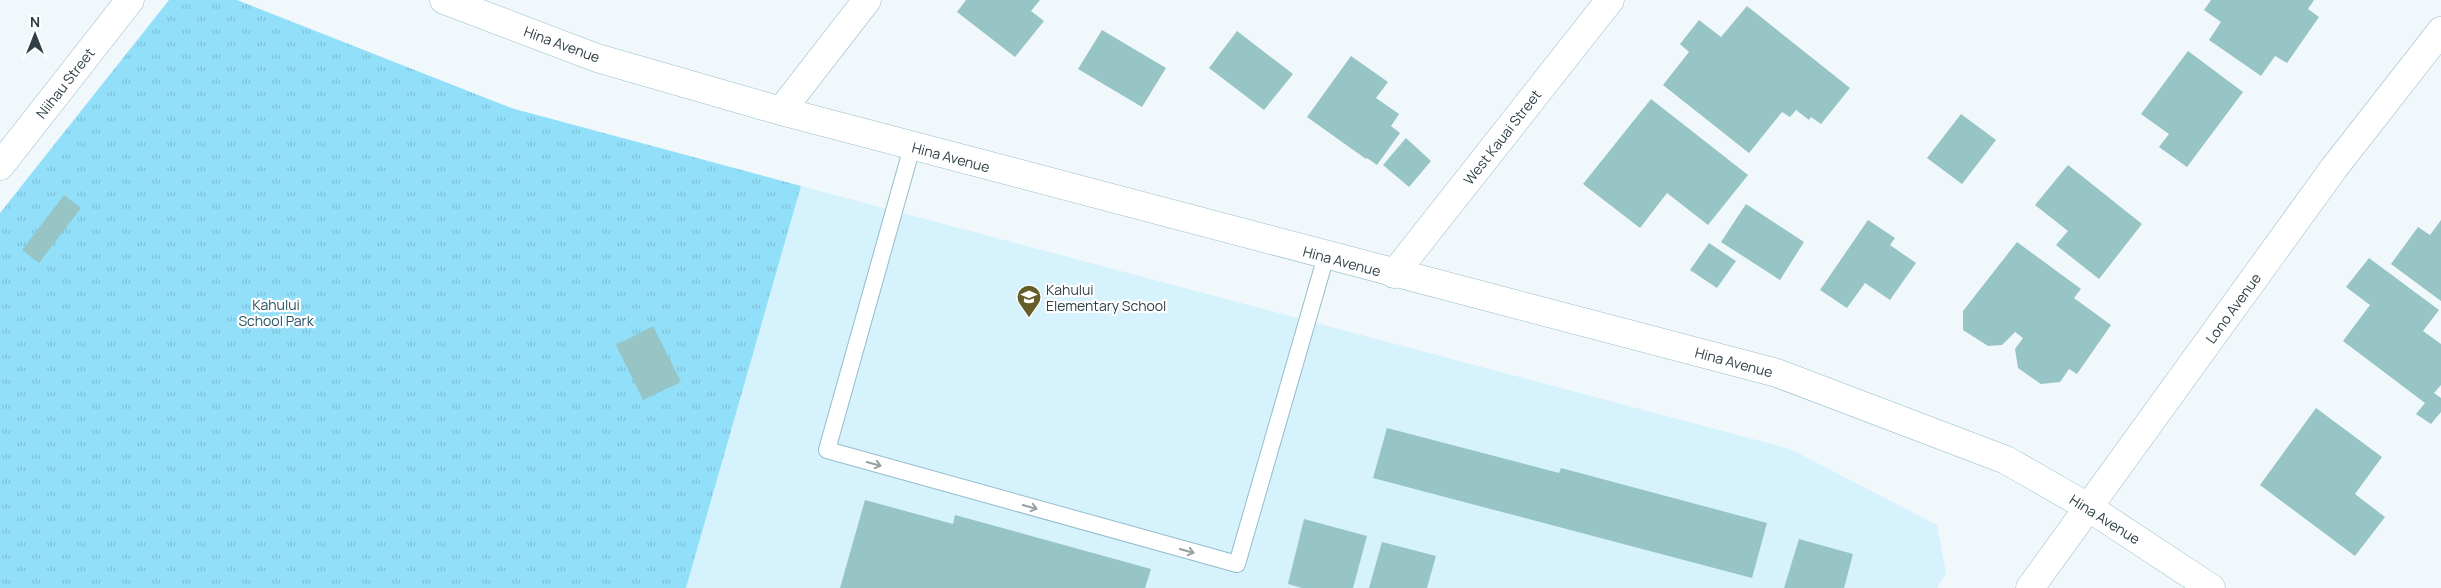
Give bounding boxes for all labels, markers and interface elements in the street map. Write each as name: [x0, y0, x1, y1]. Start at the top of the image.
north arrow: [10, 10, 60, 60]
text: N: [30, 12, 40, 31]
street label: Hina Avenue: [521, 21, 603, 67]
street label: Niihau Street: [32, 44, 99, 122]
street label: West Kauai Street: [1459, 85, 1545, 188]
street label: Hina Avenue: [910, 138, 992, 176]
street label: Hina Avenue: [1301, 242, 1383, 280]
street label: Lono Avenue: [2201, 269, 2265, 347]
place label: Kahului Elementary School: [1046, 280, 1166, 315]
school or university icon: Kahului Elementary School: [1016, 284, 1042, 318]
park label: Kahului School Park: [238, 295, 315, 330]
street label: Hina Avenue: [1693, 343, 1775, 381]
one-way arrow: [865, 459, 881, 469]
street label: Hina Avenue: [2066, 490, 2144, 548]
one-way arrow: [1022, 503, 1038, 512]
one-way arrow: [1179, 546, 1195, 556]

